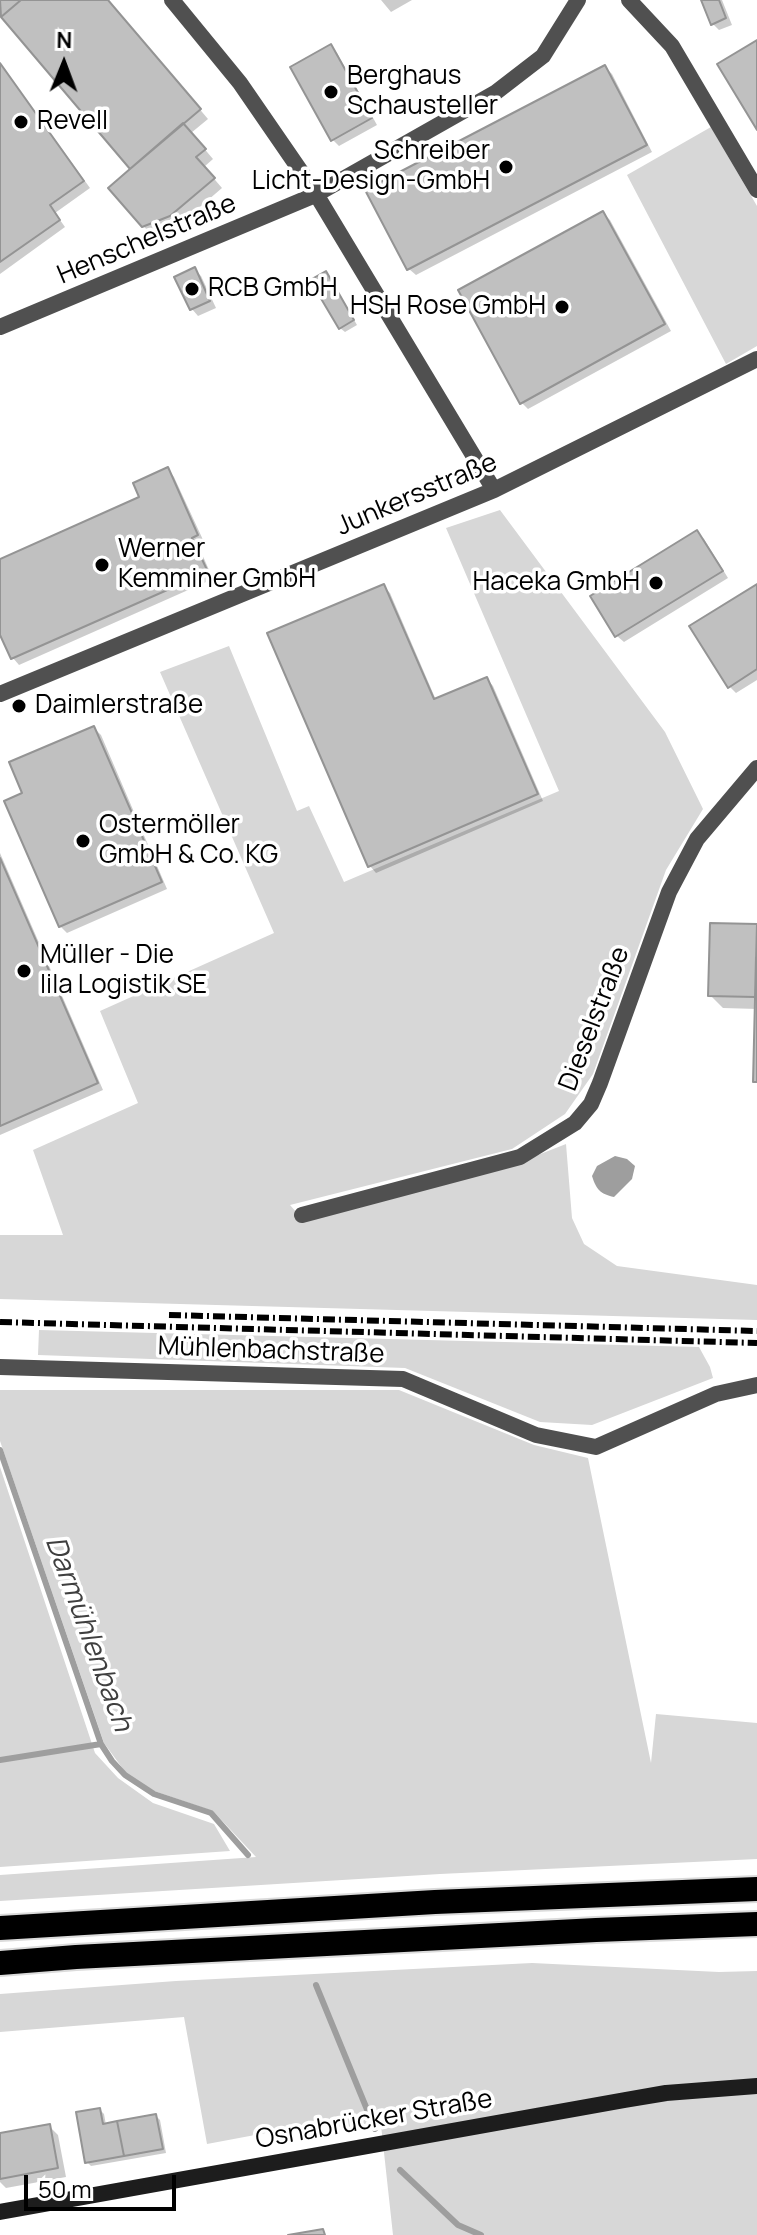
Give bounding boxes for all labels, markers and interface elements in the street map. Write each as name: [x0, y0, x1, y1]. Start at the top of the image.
north arrow: [24, 24, 104, 104]
text: N: [56, 25, 73, 55]
place label: Berghaus Schausteller: [347, 61, 498, 122]
marker: Berghaus Schausteller: [322, 83, 340, 101]
place label: Revell: [37, 106, 108, 138]
marker: Revell: [12, 113, 30, 131]
place label: Schreiber Licht-Design-GmbH: [252, 136, 490, 198]
marker: Schreiber Licht-Design-GmbH: [497, 158, 515, 176]
street label: Henschelstraße: [53, 188, 241, 292]
place label: RCB GmbH: [208, 273, 337, 305]
marker: RCB GmbH: [183, 280, 201, 298]
place label: HSH Rose GmbH: [350, 291, 546, 323]
marker: HSH Rose GmbH: [553, 298, 571, 316]
street label: Junkersstraße: [332, 447, 502, 543]
place label: Werner Kemminer GmbH: [118, 534, 316, 596]
marker: Werner Kemminer GmbH: [93, 556, 111, 574]
place label: Haceka GmbH: [472, 567, 640, 599]
marker: Haceka GmbH: [647, 574, 665, 592]
place label: Daimlerstraße: [35, 690, 203, 722]
marker: Daimlerstraße: [10, 697, 28, 715]
place label: Ostermöller GmbH & Co. KG: [99, 810, 278, 872]
marker: Ostermöller GmbH & Co. KG: [74, 832, 92, 850]
place label: Müller - Die lila Logistik SE: [40, 940, 207, 1002]
street label: Dieselstraße: [553, 943, 637, 1095]
marker: Müller - Die lila Logistik SE: [15, 962, 33, 980]
street label: Mühlenbachstraße: [157, 1331, 385, 1371]
water label: Darmühlenbach: [37, 1532, 139, 1736]
street label: Osnabrücker Straße: [253, 2084, 495, 2156]
scale bar: [28, 2159, 180, 2209]
text: 50 m: [38, 2172, 92, 2205]

